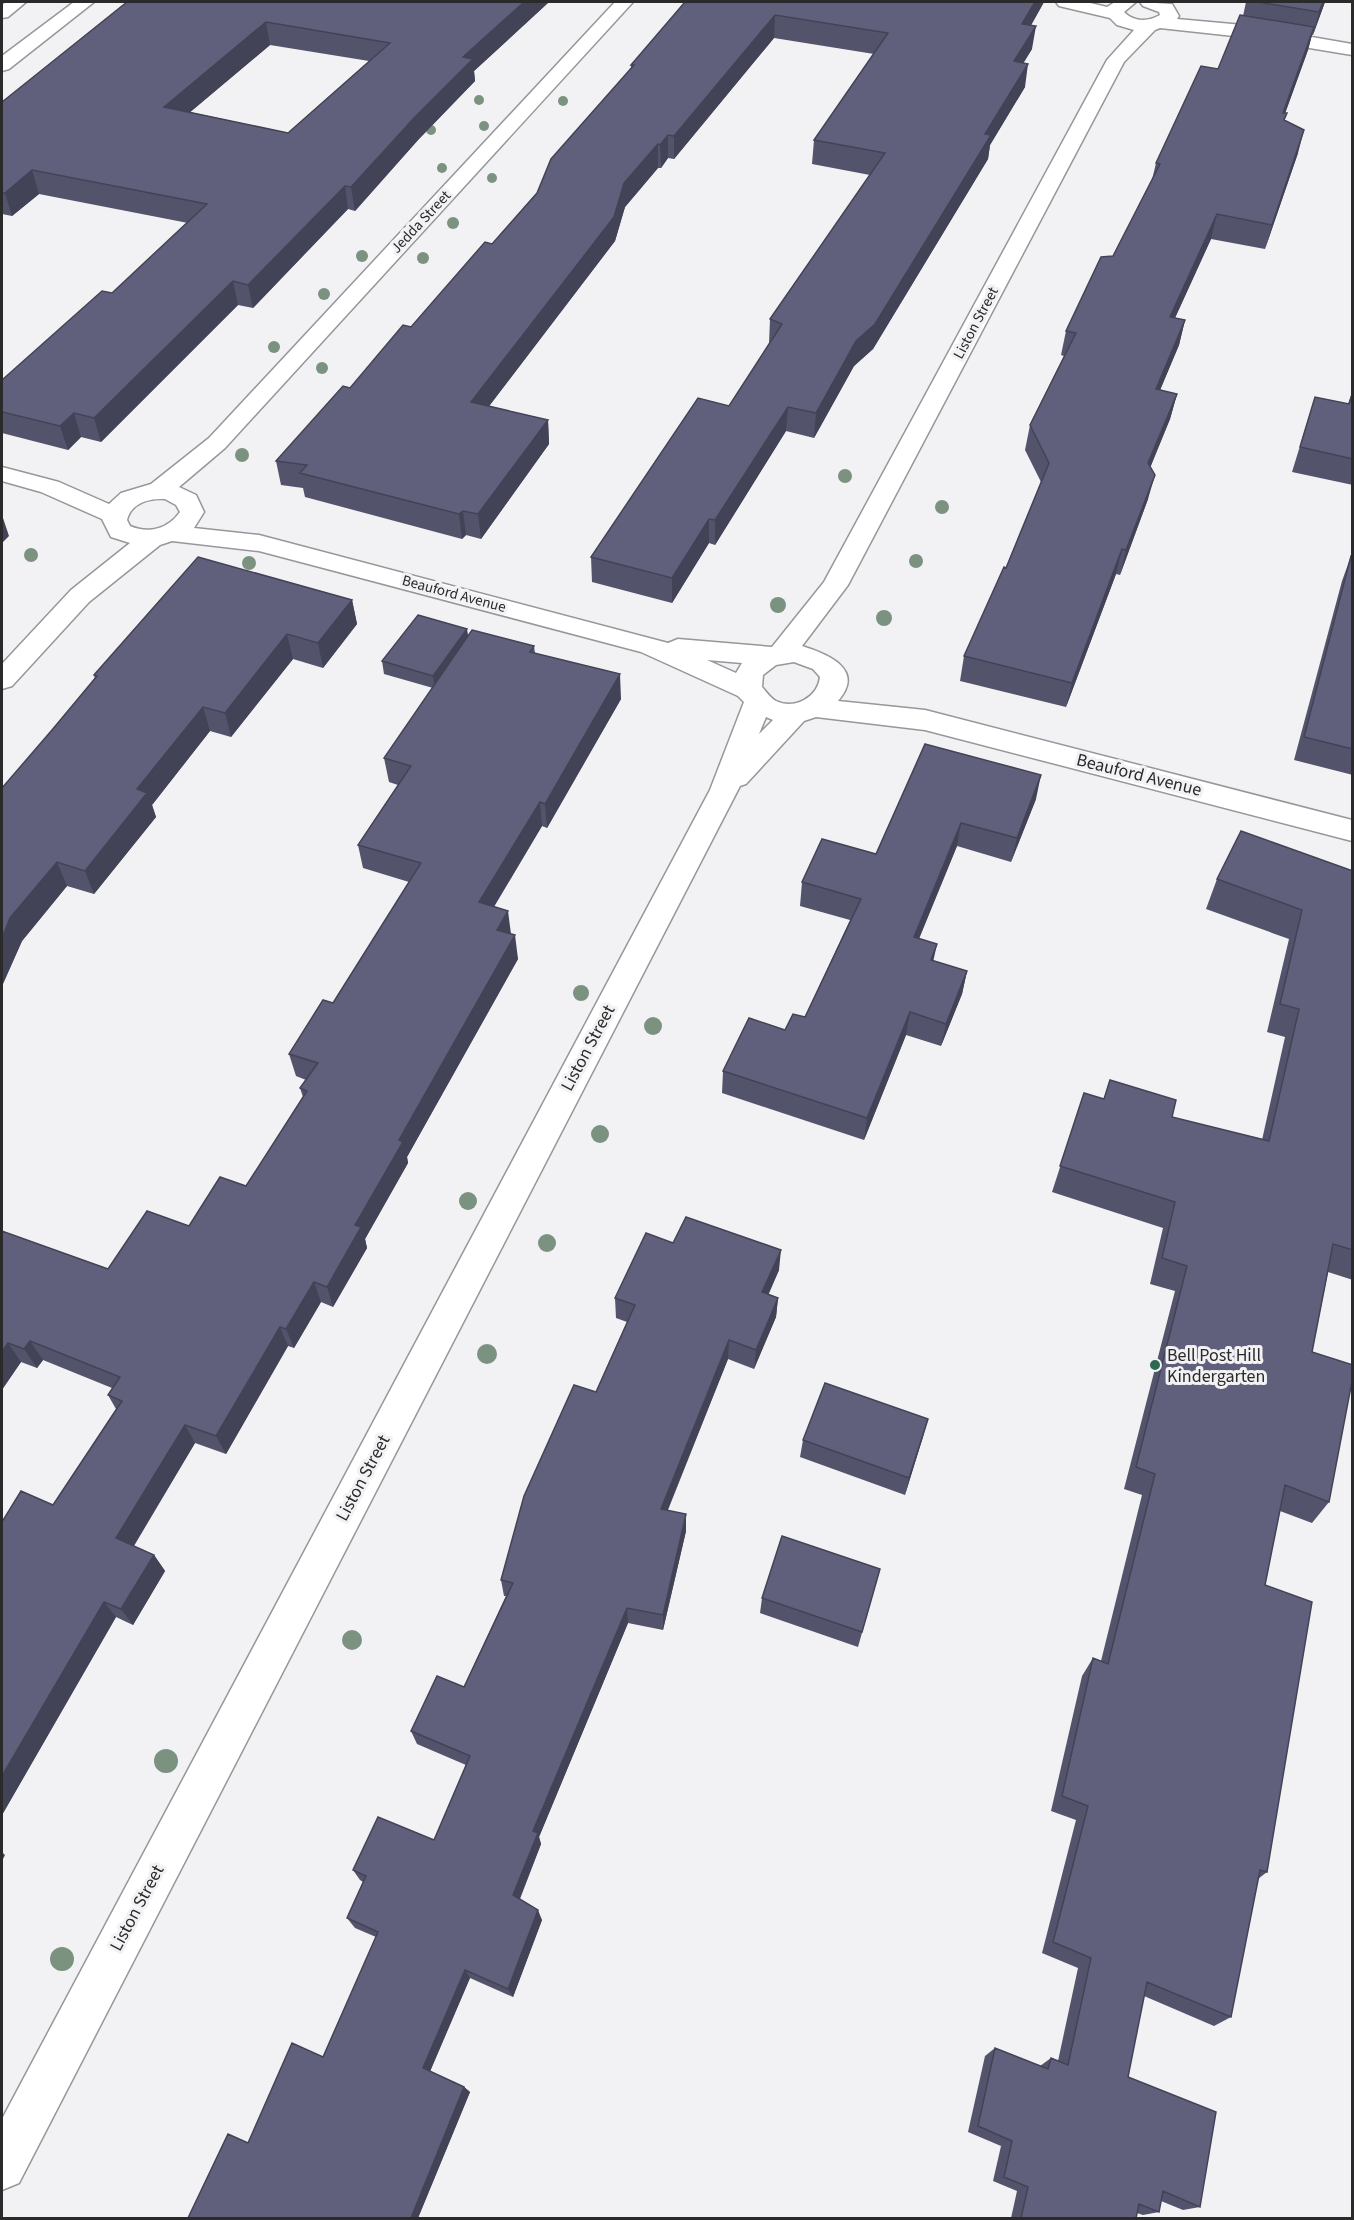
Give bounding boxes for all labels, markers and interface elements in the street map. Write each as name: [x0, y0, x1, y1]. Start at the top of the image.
street label: Jedda Street: [386, 186, 456, 258]
street label: Liston Street: [948, 283, 1004, 363]
street label: Beauford Avenue: [400, 570, 508, 618]
street label: Beauford Avenue: [1074, 747, 1204, 803]
street label: Liston Street: [555, 1000, 621, 1096]
place label: Bell Post Hill Kindergarten: [1167, 1343, 1265, 1389]
marker: Bell Post Hill Kindergarten: [1148, 1358, 1162, 1372]
street label: Liston Street: [330, 1430, 396, 1526]
street label: Liston Street: [104, 1860, 170, 1956]

